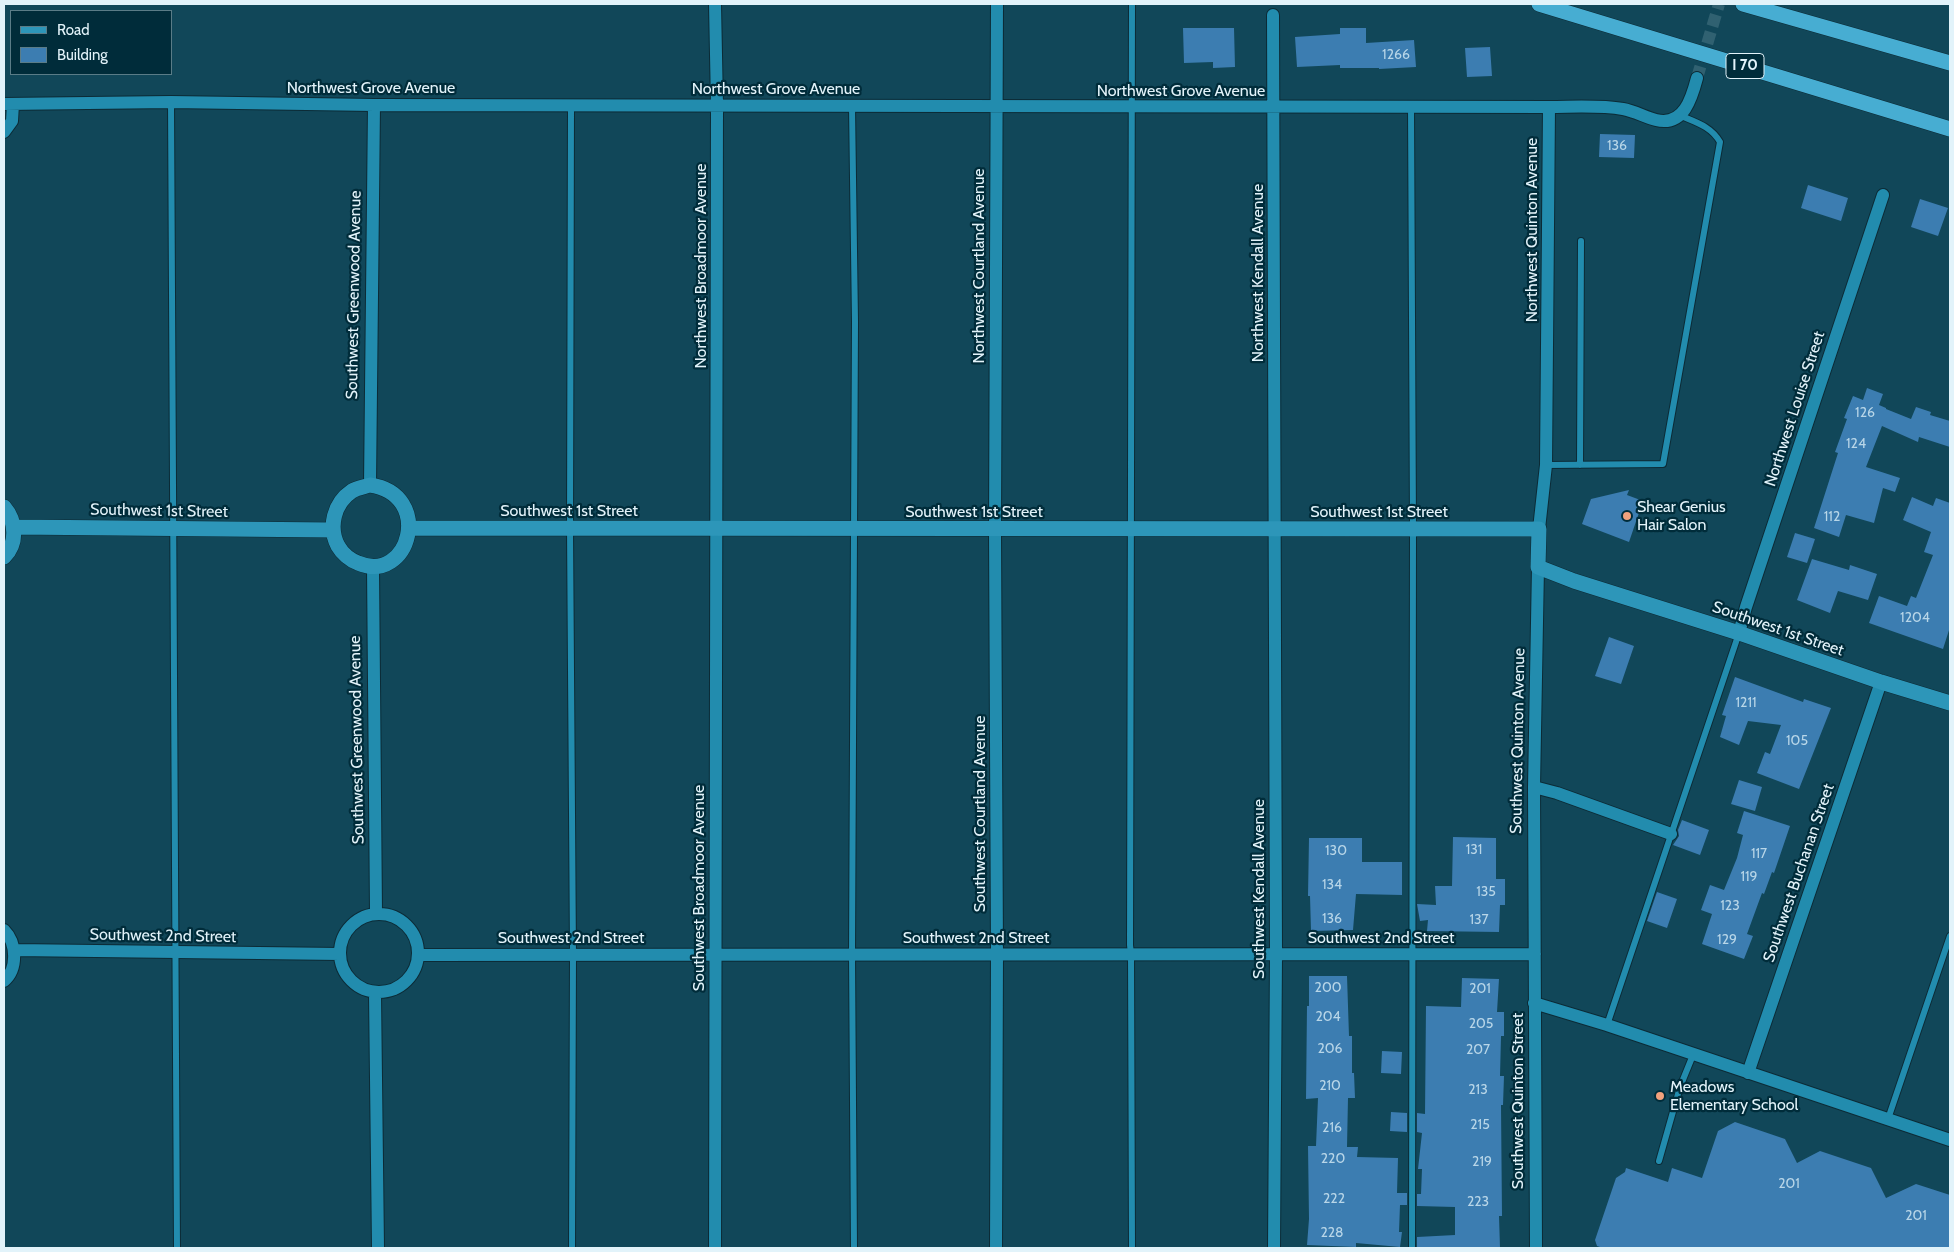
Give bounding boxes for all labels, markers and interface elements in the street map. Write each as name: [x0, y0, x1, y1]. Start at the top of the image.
legend: [10, 10, 172, 75]
text: Road: [57, 21, 90, 39]
text: Building: [57, 46, 108, 64]
house number: 1266: [1382, 47, 1410, 63]
road number: I 70: [1726, 54, 1764, 78]
street label: Northwest Grove Avenue: [287, 78, 455, 98]
street label: Northwest Grove Avenue: [692, 79, 860, 99]
street label: Northwest Grove Avenue: [1097, 81, 1265, 101]
street label: Northwest Quinton Avenue: [1522, 138, 1542, 322]
house number: 136: [1607, 138, 1627, 154]
street label: Northwest Broadmoor Avenue: [691, 164, 711, 368]
street label: Northwest Courtland Avenue: [969, 168, 989, 364]
street label: Northwest Kendall Avenue: [1248, 184, 1268, 362]
street label: Southwest Greenwood Avenue: [343, 190, 365, 400]
street label: Northwest Louise Street: [1761, 329, 1829, 489]
house number: 126: [1855, 405, 1875, 421]
house number: 124: [1846, 436, 1866, 452]
place label: Shear Genius Hair Salon: [1637, 497, 1726, 535]
street label: Southwest 1st Street: [90, 500, 228, 522]
street label: Southwest 1st Street: [500, 501, 638, 521]
street label: Southwest 1st Street: [905, 502, 1043, 522]
street label: Southwest 1st Street: [1310, 502, 1448, 522]
house number: 112: [1824, 509, 1840, 525]
marker: Shear Genius Hair Salon: [1621, 510, 1633, 522]
street label: Southwest 1st Street: [1710, 598, 1846, 660]
house number: 1204: [1900, 610, 1930, 626]
street label: Southwest Greenwood Avenue: [346, 635, 368, 845]
street label: Southwest Quinton Avenue: [1507, 648, 1529, 834]
house number: 1211: [1735, 695, 1757, 711]
street label: Southwest Courtland Avenue: [970, 716, 990, 912]
house number: 105: [1786, 733, 1808, 749]
street label: Southwest Buchanan Street: [1759, 781, 1839, 965]
street label: Southwest Broadmoor Avenue: [689, 785, 709, 991]
street label: Southwest Kendall Avenue: [1249, 799, 1269, 979]
house number: 131: [1466, 842, 1482, 858]
house number: 130: [1325, 843, 1347, 859]
house number: 117: [1751, 846, 1767, 862]
house number: 119: [1740, 869, 1758, 885]
house number: 134: [1322, 877, 1342, 893]
house number: 135: [1476, 884, 1496, 900]
house number: 123: [1720, 898, 1740, 914]
house number: 136: [1322, 911, 1342, 927]
house number: 137: [1469, 912, 1489, 928]
street label: Southwest 2nd Street: [89, 925, 237, 947]
street label: Southwest 2nd Street: [498, 928, 644, 948]
street label: Southwest 2nd Street: [903, 928, 1049, 948]
street label: Southwest 2nd Street: [1308, 928, 1454, 948]
house number: 129: [1717, 932, 1737, 948]
house number: 200: [1315, 980, 1341, 996]
house number: 201: [1469, 981, 1491, 997]
house number: 204: [1315, 1009, 1341, 1025]
street label: Southwest Quinton Street: [1508, 1013, 1528, 1189]
house number: 205: [1469, 1016, 1493, 1032]
house number: 206: [1317, 1041, 1343, 1057]
house number: 207: [1466, 1042, 1490, 1058]
place label: Meadows Elementary School: [1670, 1077, 1798, 1115]
house number: 210: [1319, 1078, 1341, 1094]
house number: 213: [1468, 1082, 1488, 1098]
marker: Meadows Elementary School: [1654, 1090, 1666, 1102]
house number: 215: [1470, 1117, 1490, 1133]
house number: 216: [1322, 1120, 1342, 1136]
house number: 220: [1321, 1151, 1345, 1167]
house number: 219: [1472, 1154, 1492, 1170]
house number: 201: [1778, 1176, 1800, 1192]
house number: 222: [1323, 1191, 1345, 1207]
house number: 223: [1467, 1194, 1489, 1210]
house number: 201: [1905, 1208, 1927, 1224]
house number: 228: [1320, 1225, 1344, 1241]

